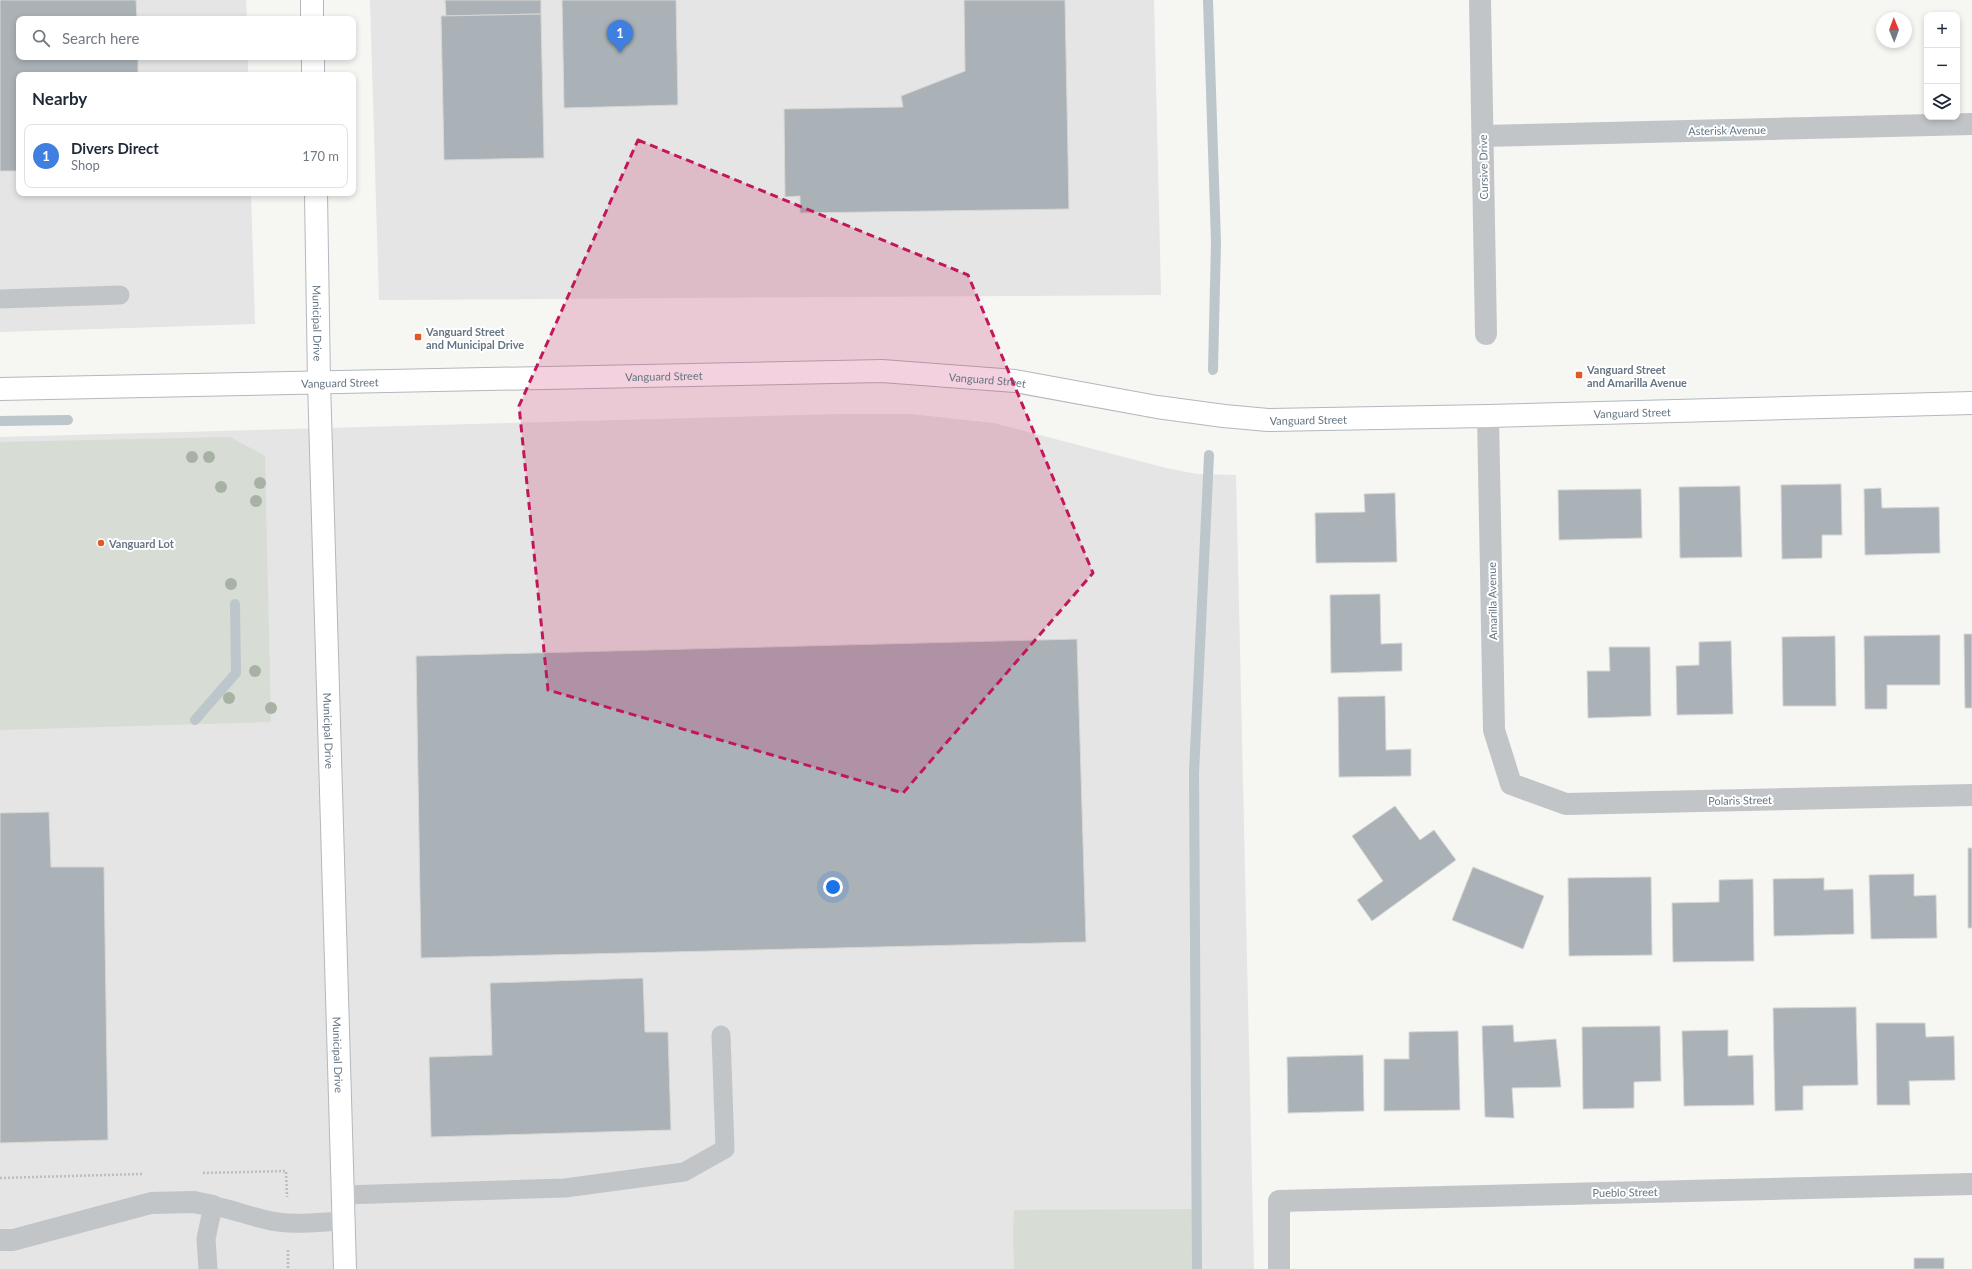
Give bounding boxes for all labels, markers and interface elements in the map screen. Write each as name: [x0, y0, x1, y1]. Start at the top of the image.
north arrow: [1876, 12, 1912, 48]
map controls: [1924, 12, 1960, 120]
button: +: [1924, 12, 1960, 48]
search box: [16, 16, 356, 60]
pin: 1: [607, 20, 633, 53]
icon: search: [30, 27, 52, 49]
text: Search here: [62, 29, 139, 47]
button: −: [1924, 48, 1960, 84]
button: layers: [1924, 84, 1960, 120]
text: Nearby: [32, 88, 87, 109]
street label: Asterisk Avenue: [1688, 123, 1766, 137]
street label: Cursive Drive: [1476, 134, 1490, 200]
text: Divers Direct: [71, 139, 159, 157]
text: 1: [42, 148, 50, 164]
text: 170 m: [302, 148, 339, 164]
text: Shop: [71, 157, 100, 173]
street label: Municipal Drive: [311, 285, 325, 361]
place label: Vanguard Street and Municipal Drive: [425, 325, 524, 351]
marker: Vanguard Street and Municipal Drive: [413, 332, 423, 342]
place label: Vanguard Street and Amarilla Avenue: [1586, 363, 1687, 389]
street label: Vanguard Street: [625, 368, 703, 383]
street label: Vanguard Street: [948, 370, 1027, 389]
marker: Vanguard Street and Amarilla Avenue: [1574, 370, 1584, 380]
street label: Vanguard Street: [301, 375, 379, 389]
street label: Vanguard Street: [1593, 405, 1671, 420]
street label: Vanguard Street: [1269, 412, 1347, 426]
place label: Vanguard Lot: [108, 537, 175, 550]
marker: Vanguard Lot: [96, 538, 106, 548]
street label: Amarilla Avenue: [1485, 562, 1499, 640]
street label: Municipal Drive: [322, 693, 337, 769]
street label: Polaris Street: [1708, 793, 1772, 807]
your location: [823, 877, 843, 897]
street label: Municipal Drive: [331, 1016, 346, 1093]
street label: Pueblo Street: [1592, 1185, 1658, 1199]

